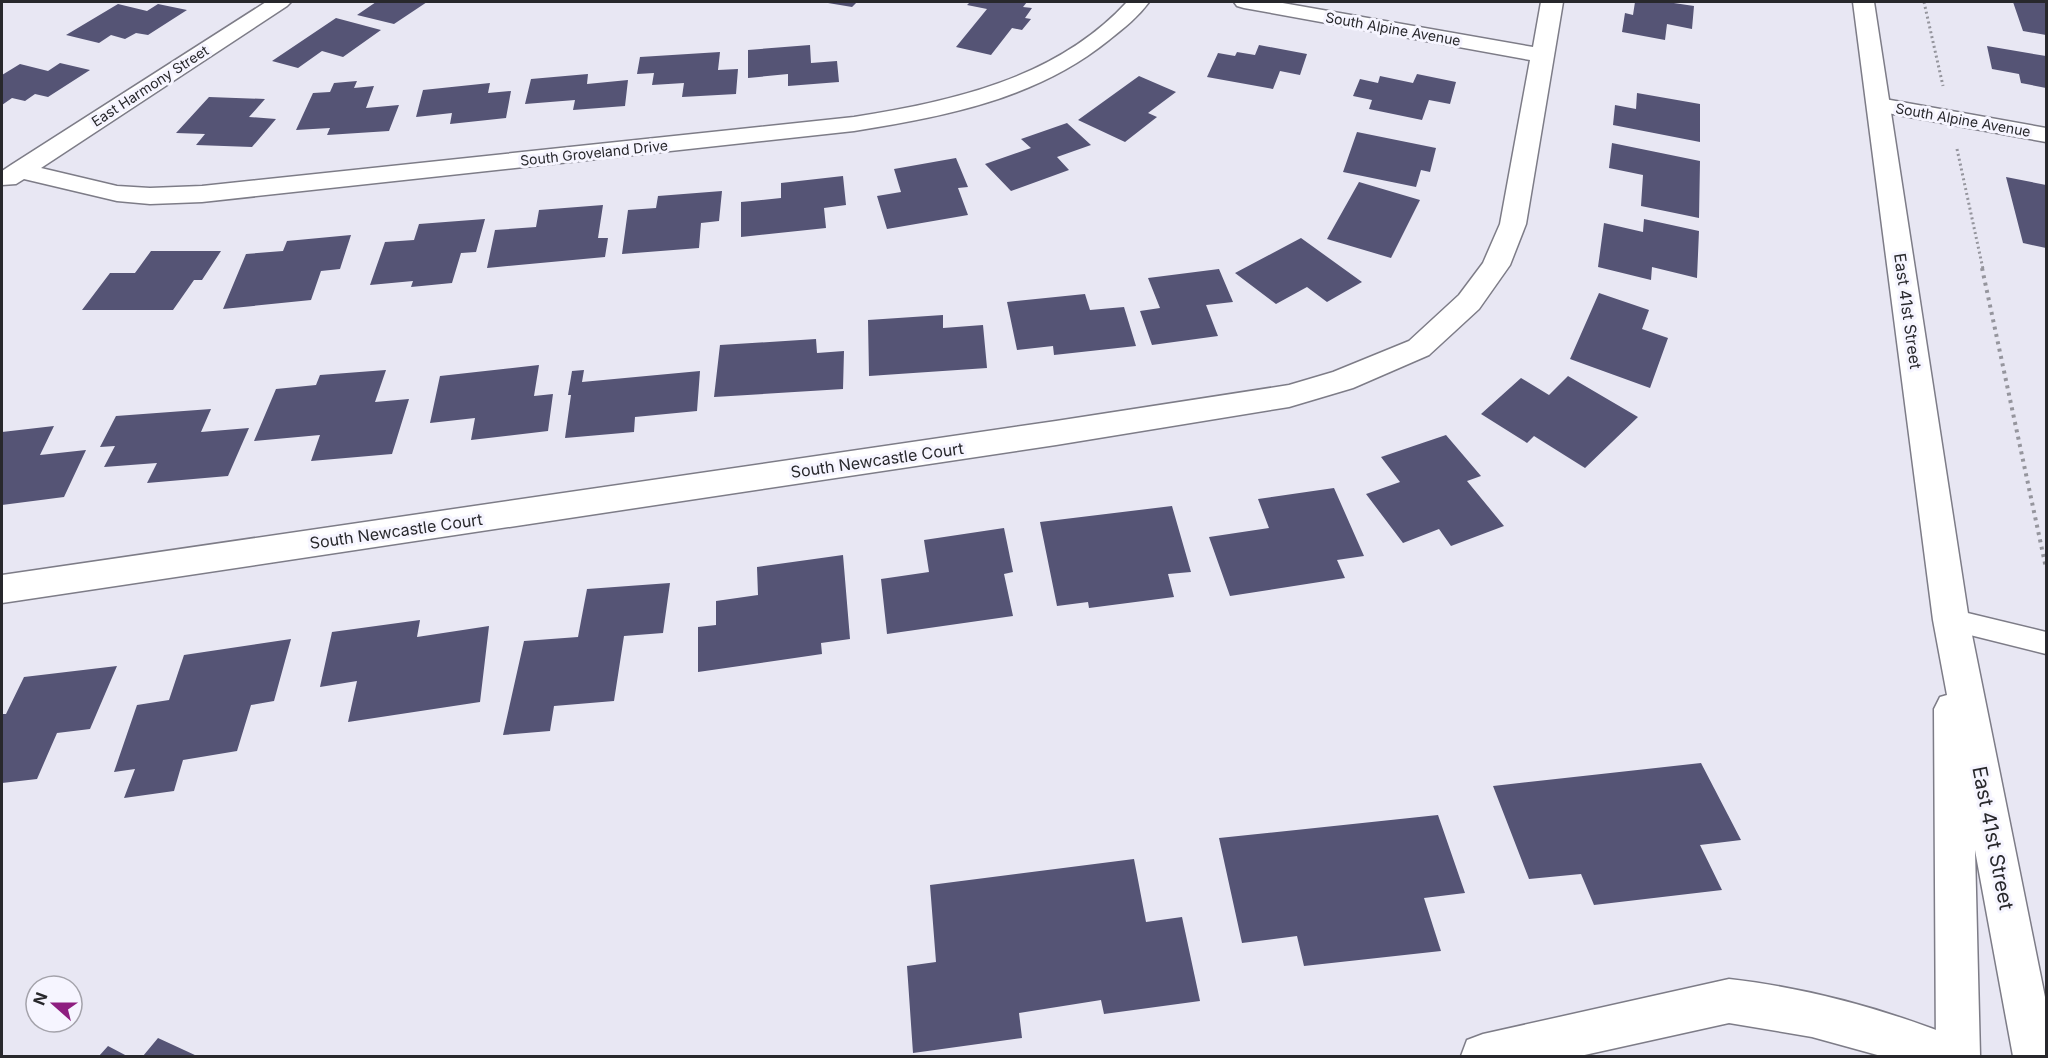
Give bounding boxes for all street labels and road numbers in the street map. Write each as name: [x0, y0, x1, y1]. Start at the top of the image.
street label: South Alpine Avenue: [1324, 8, 1462, 49]
street label: East Harmony Street: [88, 41, 212, 130]
street label: South Alpine Avenue: [1894, 99, 2032, 140]
street label: South Groveland Drive: [519, 136, 669, 169]
street label: East 41st Street: [1890, 252, 1926, 370]
street label: South Newcastle Court: [789, 438, 965, 482]
street label: South Newcastle Court: [308, 509, 484, 553]
street label: East 41st Street: [1967, 764, 2019, 912]

